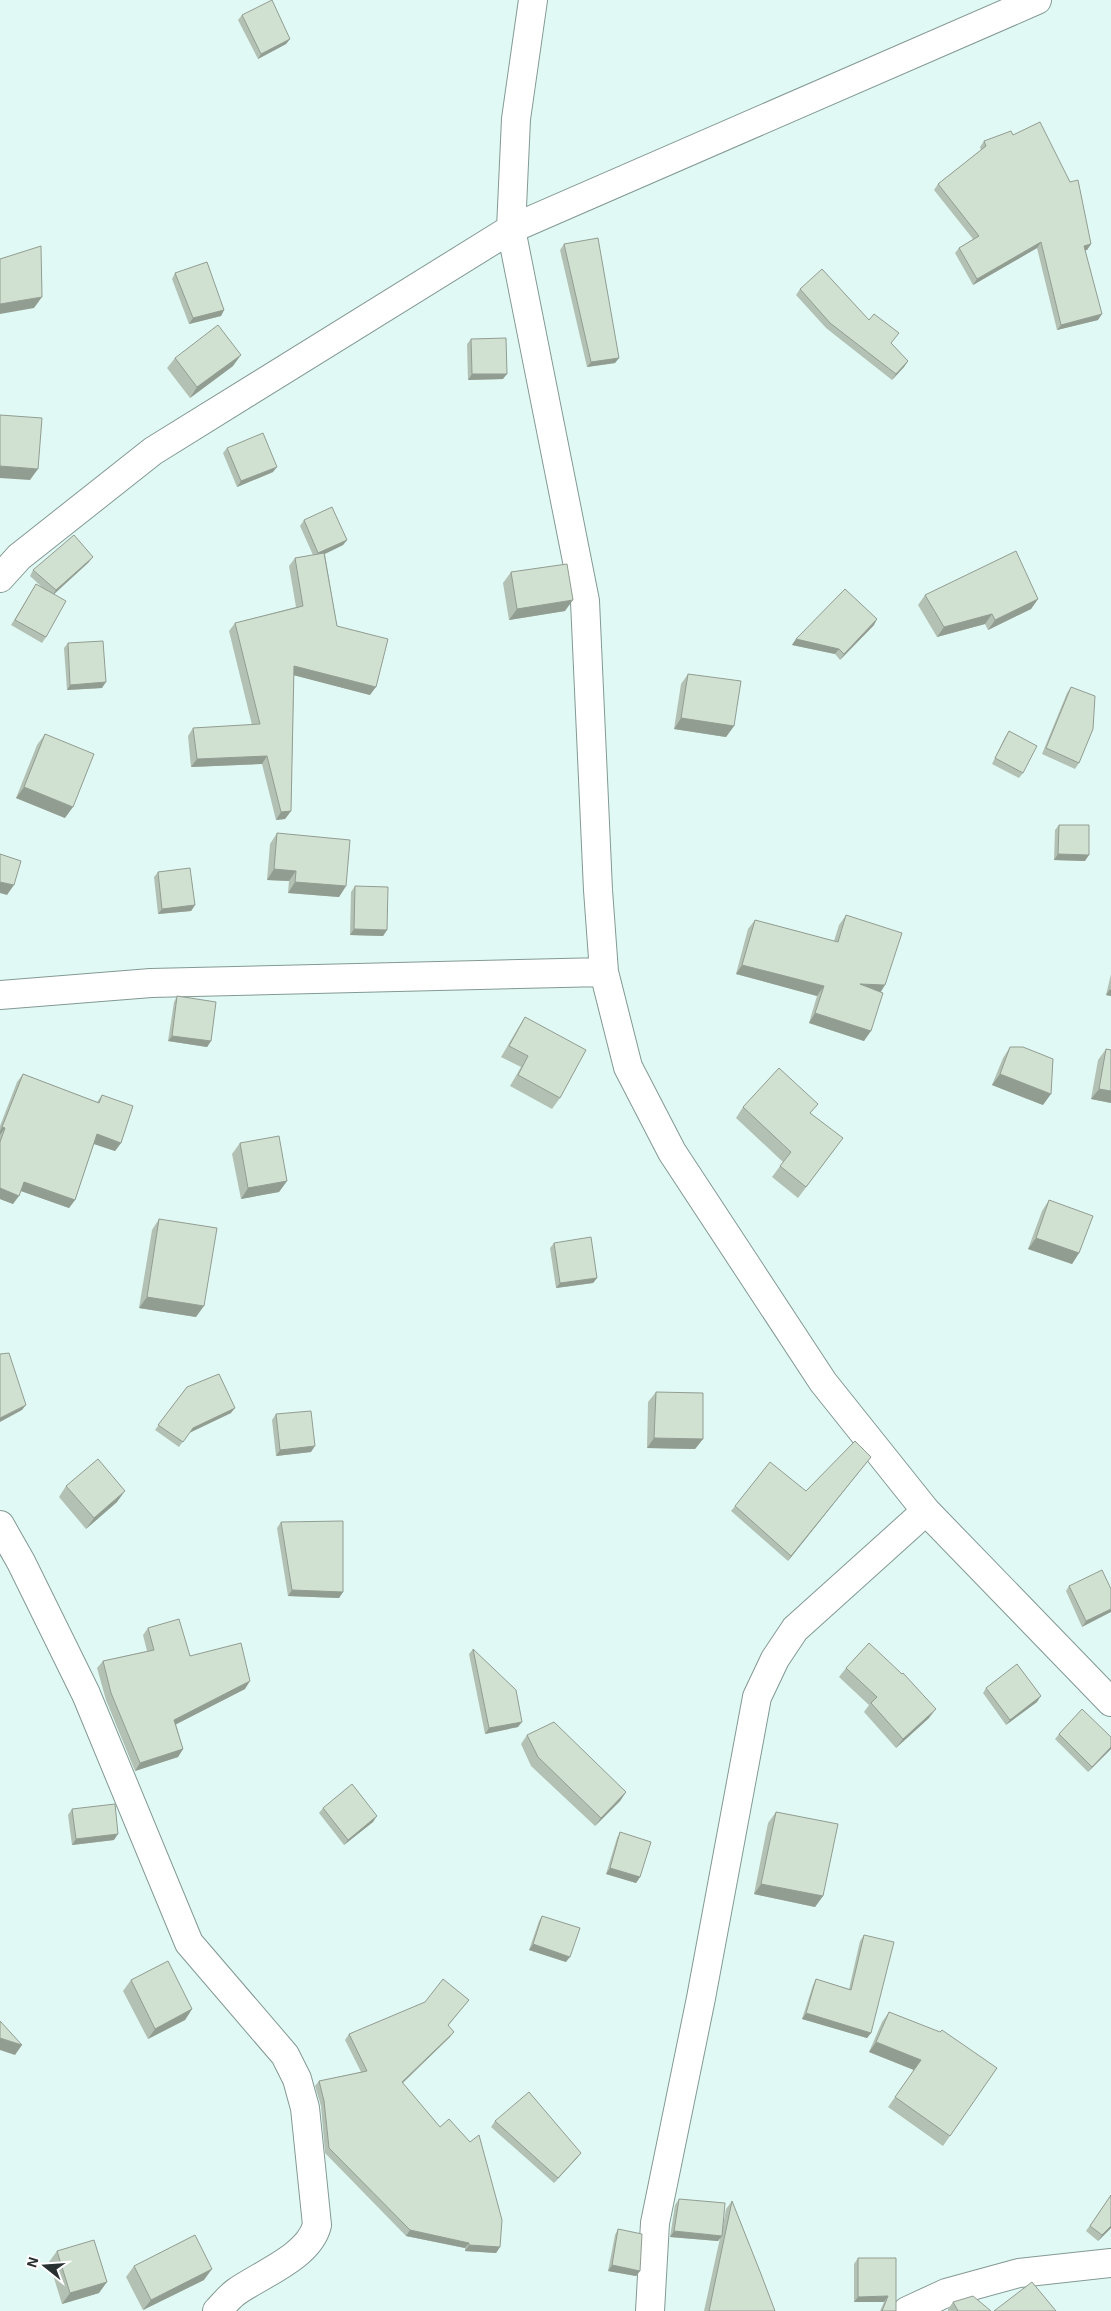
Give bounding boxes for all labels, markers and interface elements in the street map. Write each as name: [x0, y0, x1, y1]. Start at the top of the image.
north arrow: [20, 2241, 70, 2291]
text: N: [22, 2255, 42, 2269]

